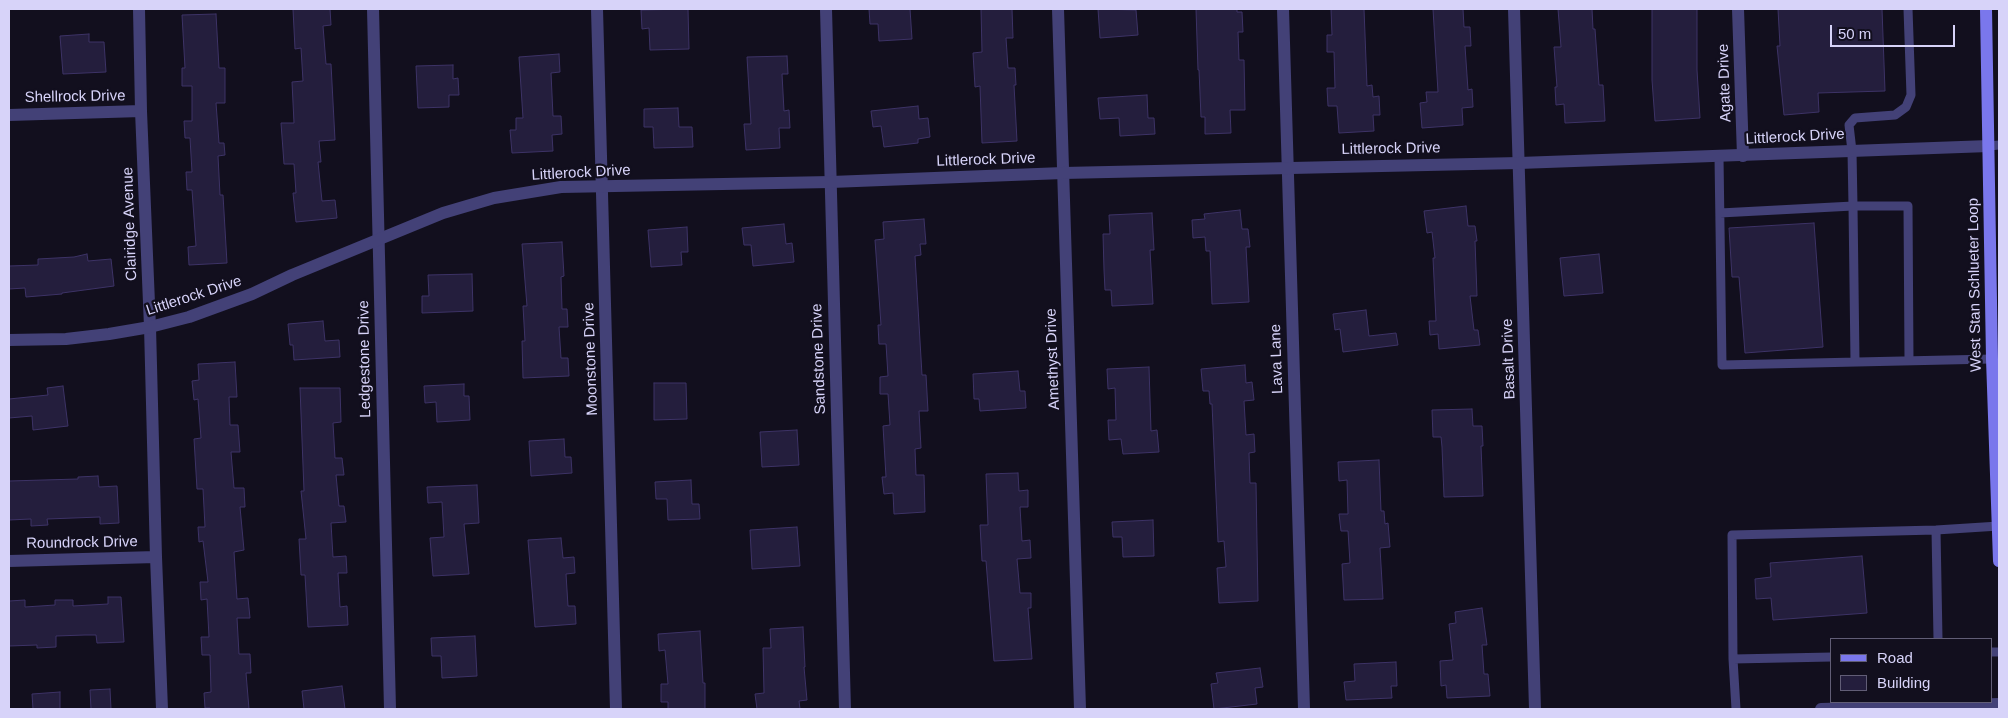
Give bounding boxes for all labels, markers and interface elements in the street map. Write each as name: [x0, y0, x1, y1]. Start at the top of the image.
scale bar: [1833, 15, 1958, 47]
text: 50 m: [1838, 25, 1871, 42]
street label: Agate Drive: [1715, 44, 1735, 122]
street label: Shellrock Drive: [24, 87, 126, 107]
street label: Littlerock Drive: [1745, 125, 1845, 149]
street label: Littlerock Drive: [1341, 139, 1441, 159]
street label: Littlerock Drive: [936, 149, 1036, 171]
street label: Littlerock Drive: [531, 161, 631, 185]
street label: Clairidge Avenue: [119, 167, 141, 281]
street label: West Stan Schlueter Loop: [1964, 198, 1986, 372]
street label: Littlerock Drive: [144, 272, 244, 320]
street label: Ledgestone Drive: [355, 300, 375, 418]
street label: Moonstone Drive: [580, 302, 602, 416]
street label: Sandstone Drive: [808, 303, 830, 415]
street label: Amethyst Drive: [1042, 308, 1064, 410]
street label: Basalt Drive: [1499, 318, 1519, 400]
street label: Lava Lane: [1267, 324, 1287, 394]
street label: Roundrock Drive: [26, 533, 138, 553]
legend: [1830, 638, 1993, 703]
text: Road: [1877, 649, 1913, 666]
text: Building: [1877, 674, 1930, 691]

